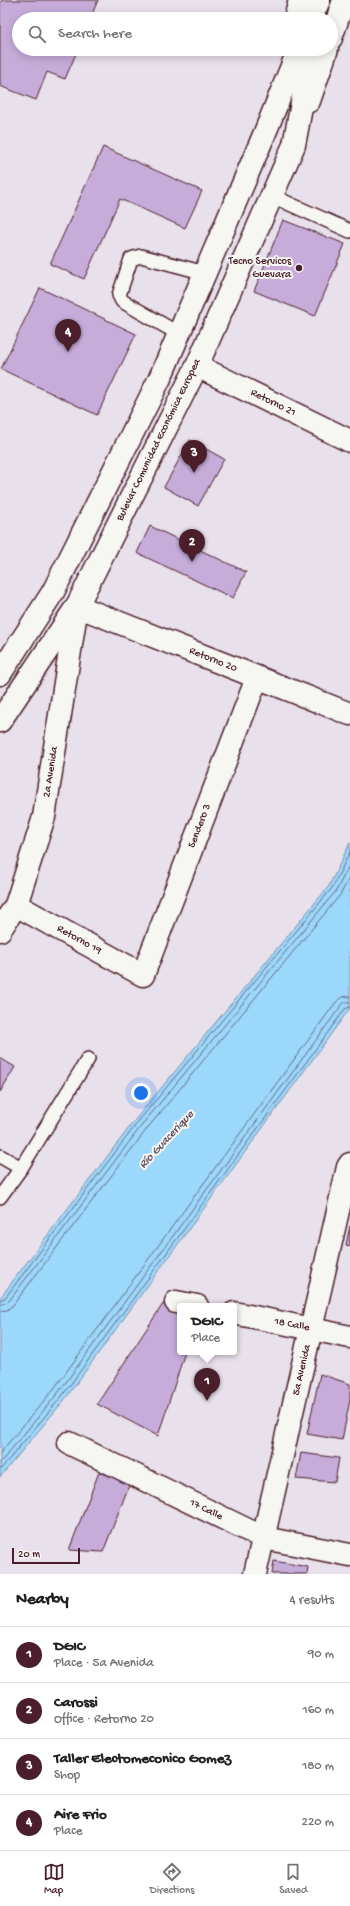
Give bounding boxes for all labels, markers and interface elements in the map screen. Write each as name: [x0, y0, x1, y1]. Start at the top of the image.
search box: [12, 12, 338, 56]
icon: search: [26, 23, 48, 45]
text: Search here: [58, 25, 132, 43]
place label: Tecno Servicos Guevara: [227, 256, 292, 281]
marker: Tecno Servicos Guevara: [294, 263, 304, 273]
pin: 4: [55, 319, 81, 352]
street label: Bulevar Comunidad Económica Europea: [114, 356, 204, 524]
street label: Retorno 21: [248, 387, 298, 419]
pin: 3: [181, 440, 207, 473]
pin: 2: [179, 529, 205, 562]
street label: Retorno 20: [187, 645, 239, 675]
street label: 2a Avenida: [41, 745, 61, 798]
street label: Sendero 3: [186, 802, 214, 850]
street label: Retorno 19: [55, 923, 104, 957]
your location: [131, 1083, 151, 1103]
water label: Río Guacerique: [137, 1108, 198, 1172]
popup: [177, 1303, 237, 1355]
text: DGIC: [192, 1313, 222, 1331]
street label: 18 Calle: [272, 1316, 311, 1334]
text: Place: [192, 1331, 220, 1346]
street label: 5a Avenida: [290, 1343, 314, 1397]
pin: 1: [194, 1368, 220, 1401]
street label: 17 Calle: [187, 1496, 225, 1523]
scale bar: [12, 1546, 80, 1565]
text: 20 m: [18, 1549, 40, 1561]
text: Nearby: [16, 1590, 69, 1610]
text: 4 results: [290, 1593, 334, 1608]
text: DGIC: [54, 1638, 85, 1656]
text: 1: [26, 1647, 32, 1662]
text: 90 m: [308, 1647, 334, 1662]
text: Place · 5a Avenida: [54, 1656, 154, 1671]
text: Carossi: [54, 1694, 98, 1712]
text: 2: [26, 1703, 32, 1718]
text: 160 m: [302, 1703, 334, 1718]
text: Office · Retorno 20: [54, 1712, 154, 1727]
text: Taller Electomeconico Gomez: [54, 1750, 231, 1768]
text: 3: [26, 1759, 32, 1774]
text: 180 m: [302, 1759, 334, 1774]
text: Shop: [54, 1768, 80, 1783]
text: Aire Frio: [54, 1806, 107, 1824]
text: 4: [26, 1815, 32, 1830]
text: 220 m: [302, 1815, 334, 1830]
text: Place: [54, 1824, 82, 1839]
tab: Map: [43, 1861, 65, 1897]
tab: Directions: [150, 1861, 194, 1897]
tab: Saved: [279, 1861, 307, 1897]

